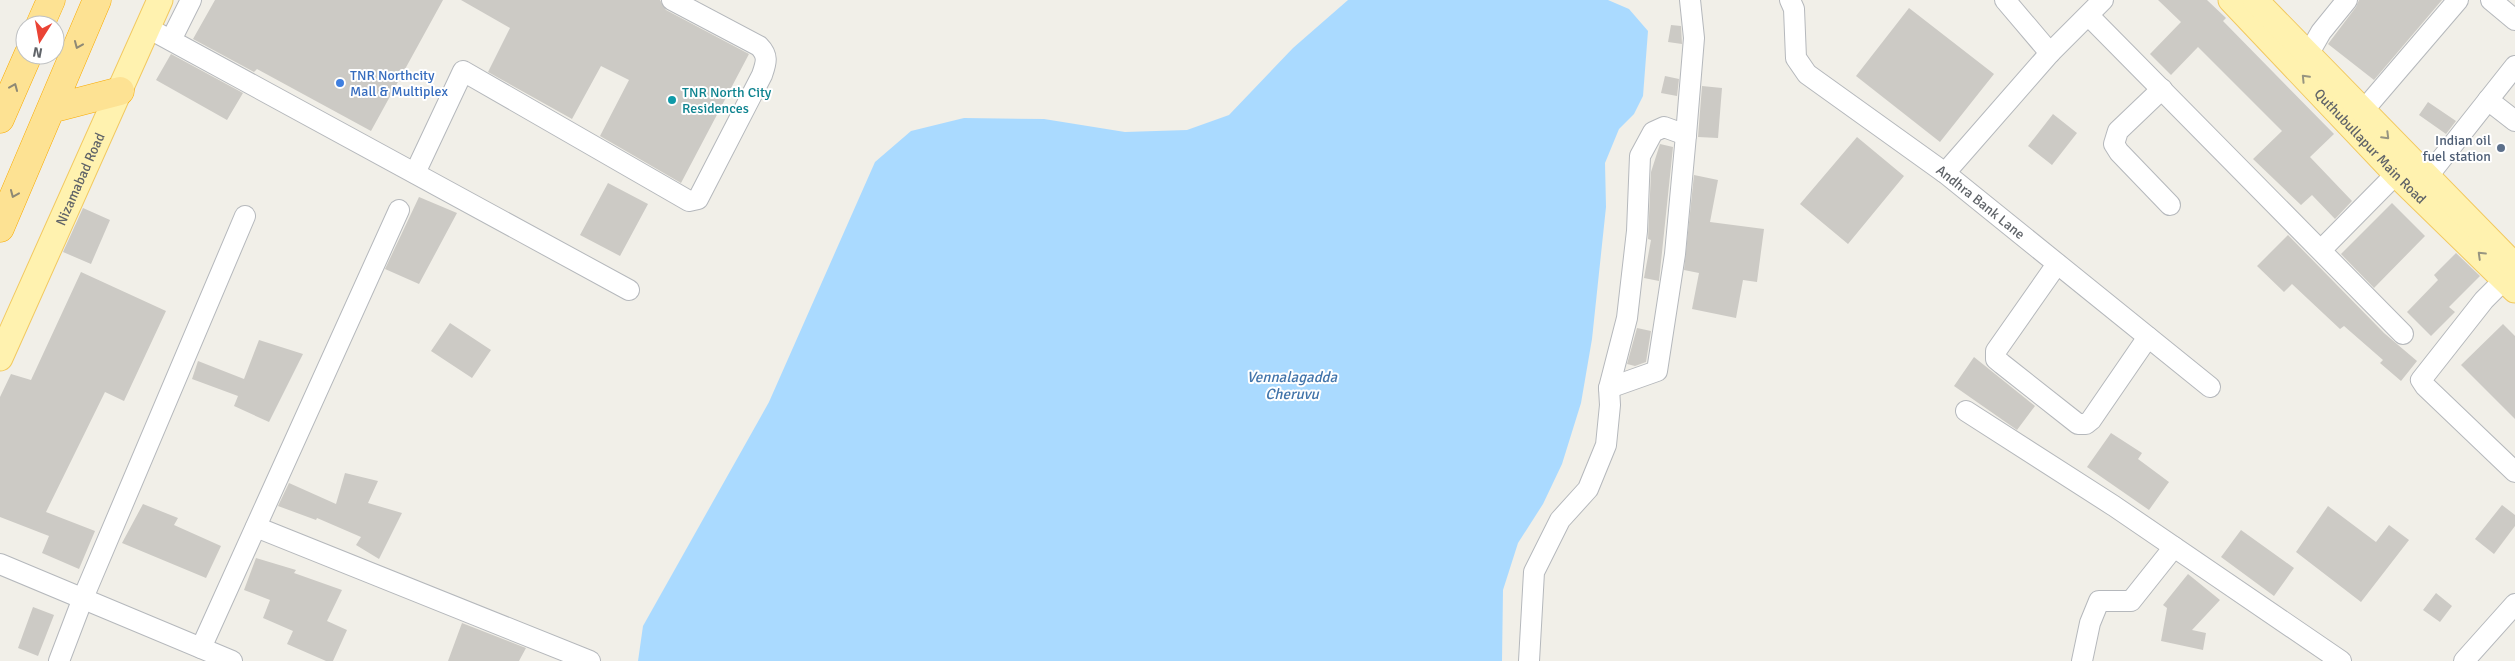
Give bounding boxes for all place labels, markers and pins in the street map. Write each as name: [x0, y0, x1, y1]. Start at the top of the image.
place label: TNR Northcity Mall & Multiplex: [350, 67, 448, 100]
marker: TNR Northcity Mall & Multiplex: [334, 77, 346, 89]
place label: TNR North City Residences: [682, 84, 772, 117]
marker: TNR North City Residences: [666, 94, 678, 106]
place label: Indian oil fuel station: [2423, 132, 2491, 165]
marker: Indian oil fuel station: [2495, 142, 2507, 154]

